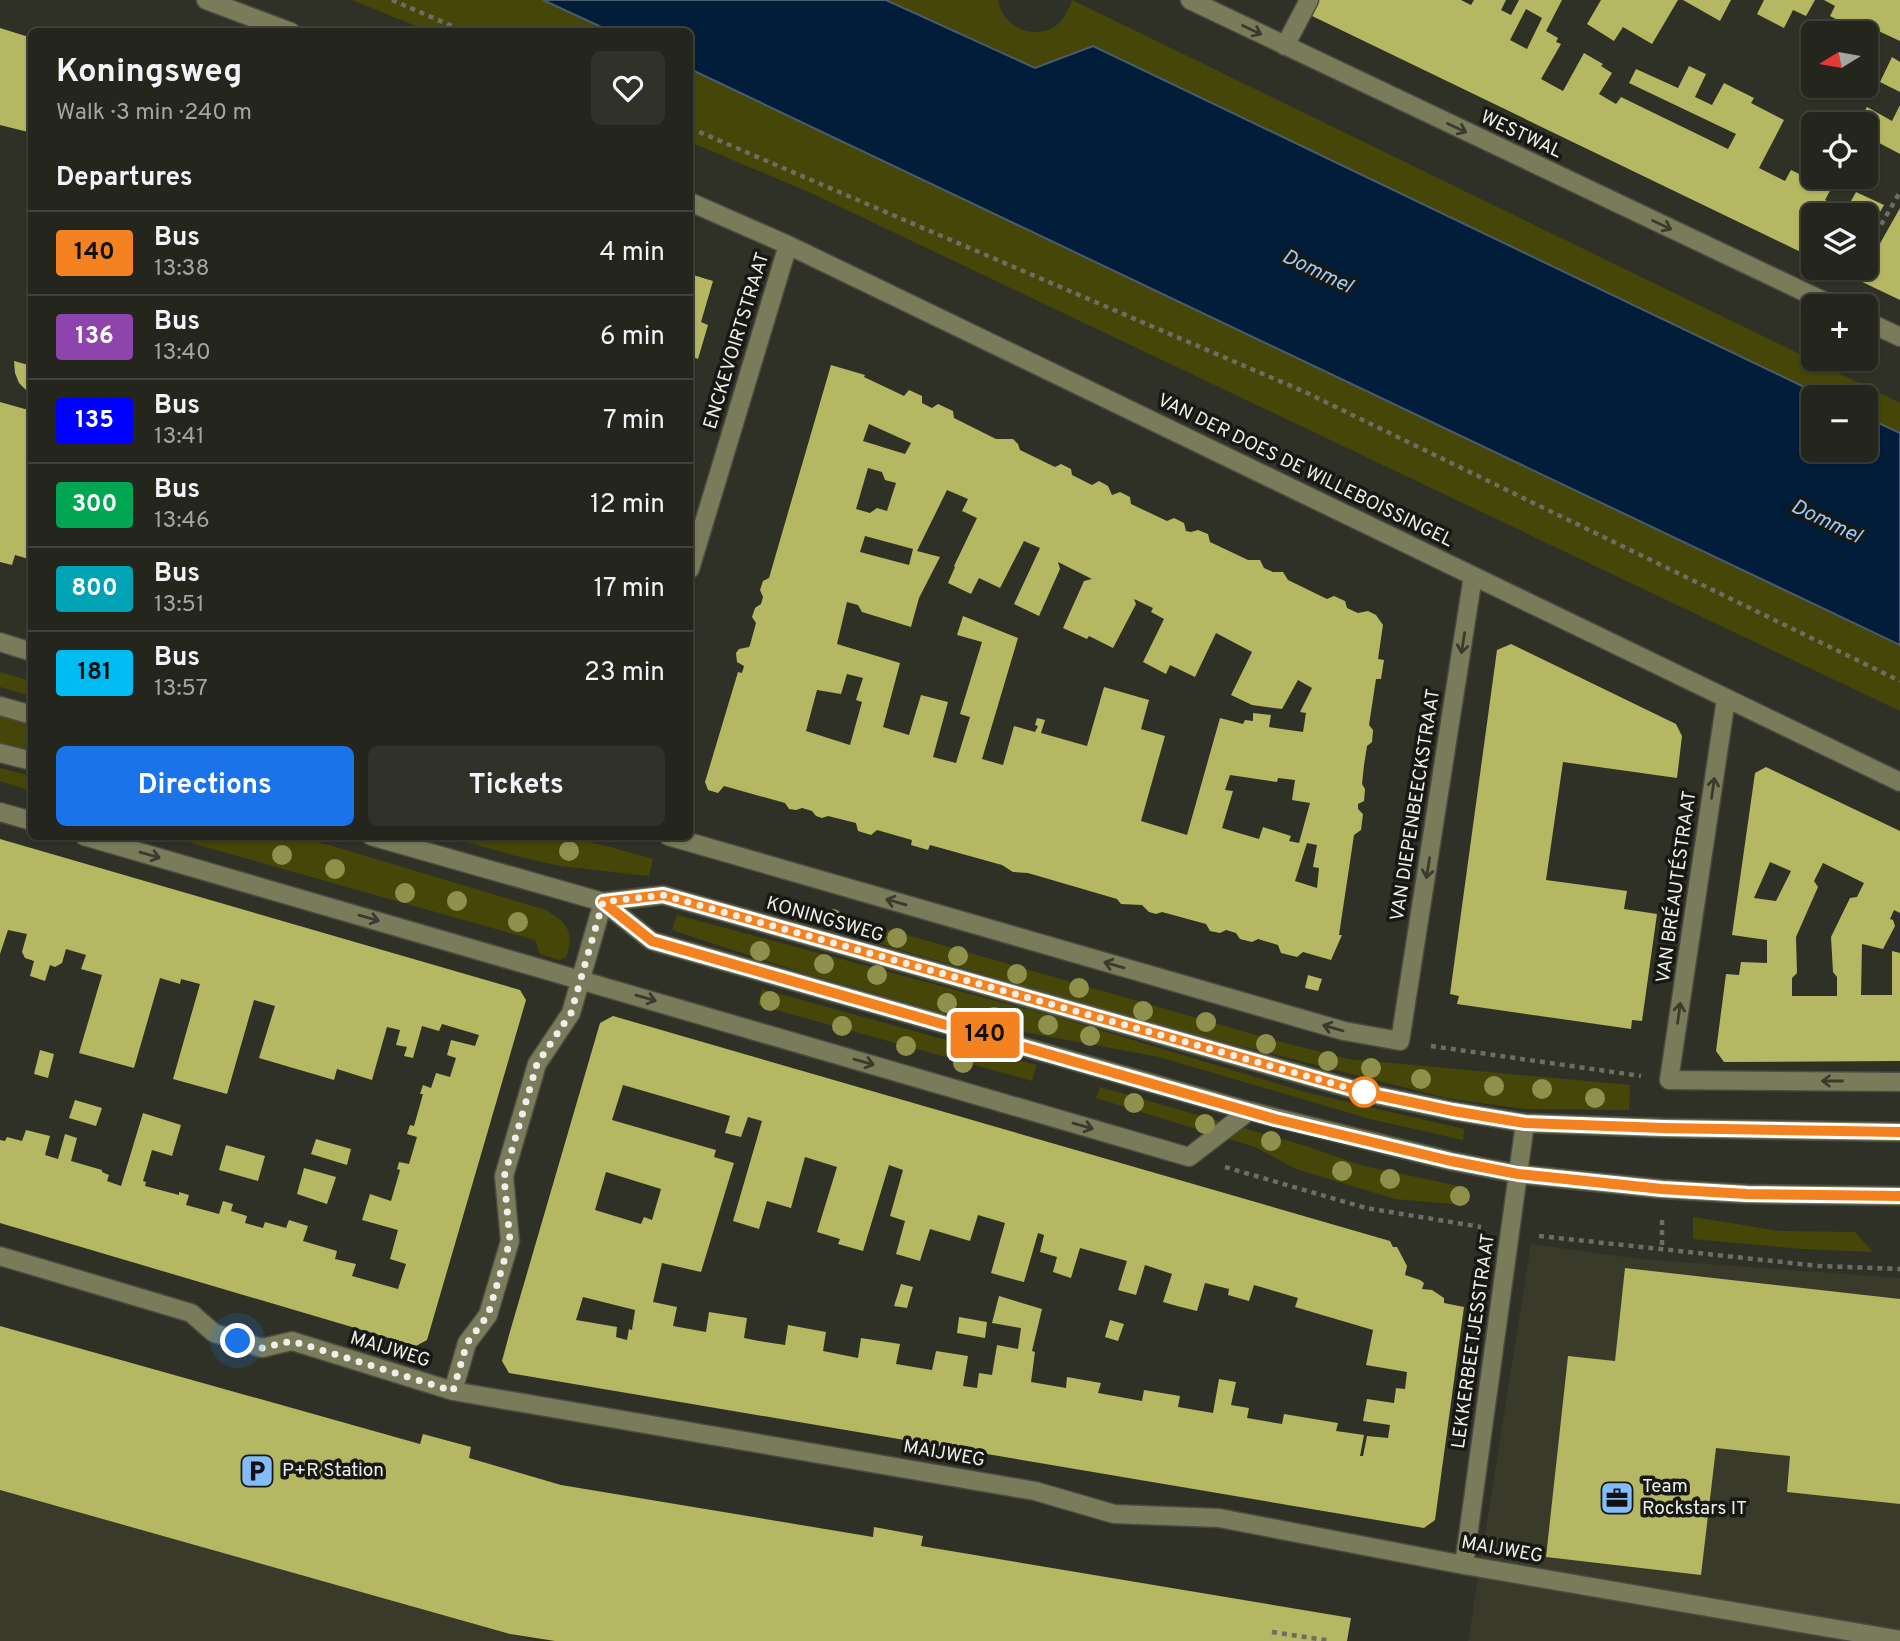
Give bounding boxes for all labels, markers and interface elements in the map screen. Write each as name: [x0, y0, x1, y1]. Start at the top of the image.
north arrow: [1801, 21, 1878, 98]
map controls: [1801, 21, 1878, 462]
one-way arrow: [1241, 23, 1262, 37]
button: heart: [591, 51, 665, 125]
text: Koningsweg: [56, 52, 242, 94]
text: Walk · 3 min · 240 m: [56, 99, 252, 128]
street label: WESTWAL: [1476, 106, 1566, 164]
button: locate: [1801, 112, 1878, 189]
one-way arrow: [1446, 121, 1467, 135]
text: Departures: [56, 162, 193, 195]
button: layers: [1801, 203, 1878, 280]
one-way arrow: [1651, 219, 1672, 233]
text: Bus: [154, 222, 200, 255]
text: 4 min: [599, 237, 665, 270]
text: 140: [74, 238, 115, 268]
water label: Dommel: [1277, 243, 1358, 301]
street label: ENCKEVOIRTSTRAAT: [699, 250, 775, 432]
text: 13:38: [154, 255, 210, 284]
button: +: [1801, 294, 1878, 371]
text: Bus: [154, 306, 200, 339]
text: 6 min: [600, 321, 665, 354]
text: 136: [75, 322, 114, 352]
text: 13:40: [154, 339, 211, 368]
button: −: [1801, 385, 1878, 462]
street label: VAN DER DOES DE WILLEBOISSINGEL: [1153, 389, 1457, 553]
text: Bus: [154, 390, 200, 423]
text: 7 min: [603, 405, 665, 438]
text: 135: [75, 406, 114, 436]
text: 13:41: [154, 423, 204, 452]
text: Bus: [154, 474, 200, 507]
text: 12 min: [590, 489, 665, 522]
text: 300: [72, 490, 117, 520]
water label: Dommel: [1786, 493, 1867, 551]
text: 13:46: [154, 507, 210, 536]
text: Bus: [154, 558, 200, 591]
text: 17 min: [593, 573, 665, 606]
text: 800: [71, 574, 118, 604]
text: 13:51: [154, 591, 204, 620]
one-way arrow: [1456, 632, 1469, 654]
text: Bus: [154, 642, 200, 675]
text: 23 min: [584, 657, 665, 690]
text: 181: [77, 658, 112, 688]
text: 13:57: [154, 675, 208, 704]
street label: VAN DIEPENBEECKSTRAAT: [1386, 687, 1446, 923]
button: Directions: [56, 746, 354, 826]
button: Tickets: [368, 746, 665, 826]
one-way arrow: [1706, 777, 1719, 800]
street label: VAN BRÉAUTÉSTRAAT: [1651, 789, 1702, 985]
one-way arrow: [139, 850, 161, 863]
one-way arrow: [1421, 856, 1434, 879]
street label: KONINGSWEG: [763, 892, 887, 948]
one-way arrow: [885, 895, 907, 908]
one-way arrow: [357, 912, 380, 925]
one-way arrow: [1104, 958, 1126, 971]
one-way arrow: [635, 993, 657, 1006]
one-way arrow: [1673, 1002, 1686, 1025]
line badge: 140: [945, 1012, 1025, 1058]
text: 140: [965, 1020, 1005, 1050]
one-way arrow: [1322, 1021, 1344, 1034]
one-way arrow: [853, 1057, 875, 1070]
one-way arrow: [1821, 1074, 1844, 1088]
unlabelled marker: [1349, 1077, 1379, 1107]
one-way arrow: [1071, 1120, 1093, 1133]
street label: LEKKERBEETJESSTRAAT: [1447, 1232, 1501, 1450]
your location: [220, 1323, 255, 1358]
street label: MAIJWEG: [347, 1326, 433, 1374]
street label: MAIJWEG: [901, 1435, 987, 1473]
parking icon: P+R Station: [238, 1452, 276, 1490]
place label: P+R Station: [282, 1459, 384, 1483]
place label: Team Rockstars IT: [1642, 1475, 1747, 1521]
office icon: Team Rockstars IT: [1598, 1479, 1636, 1517]
street label: MAIJWEG: [1459, 1531, 1545, 1569]

